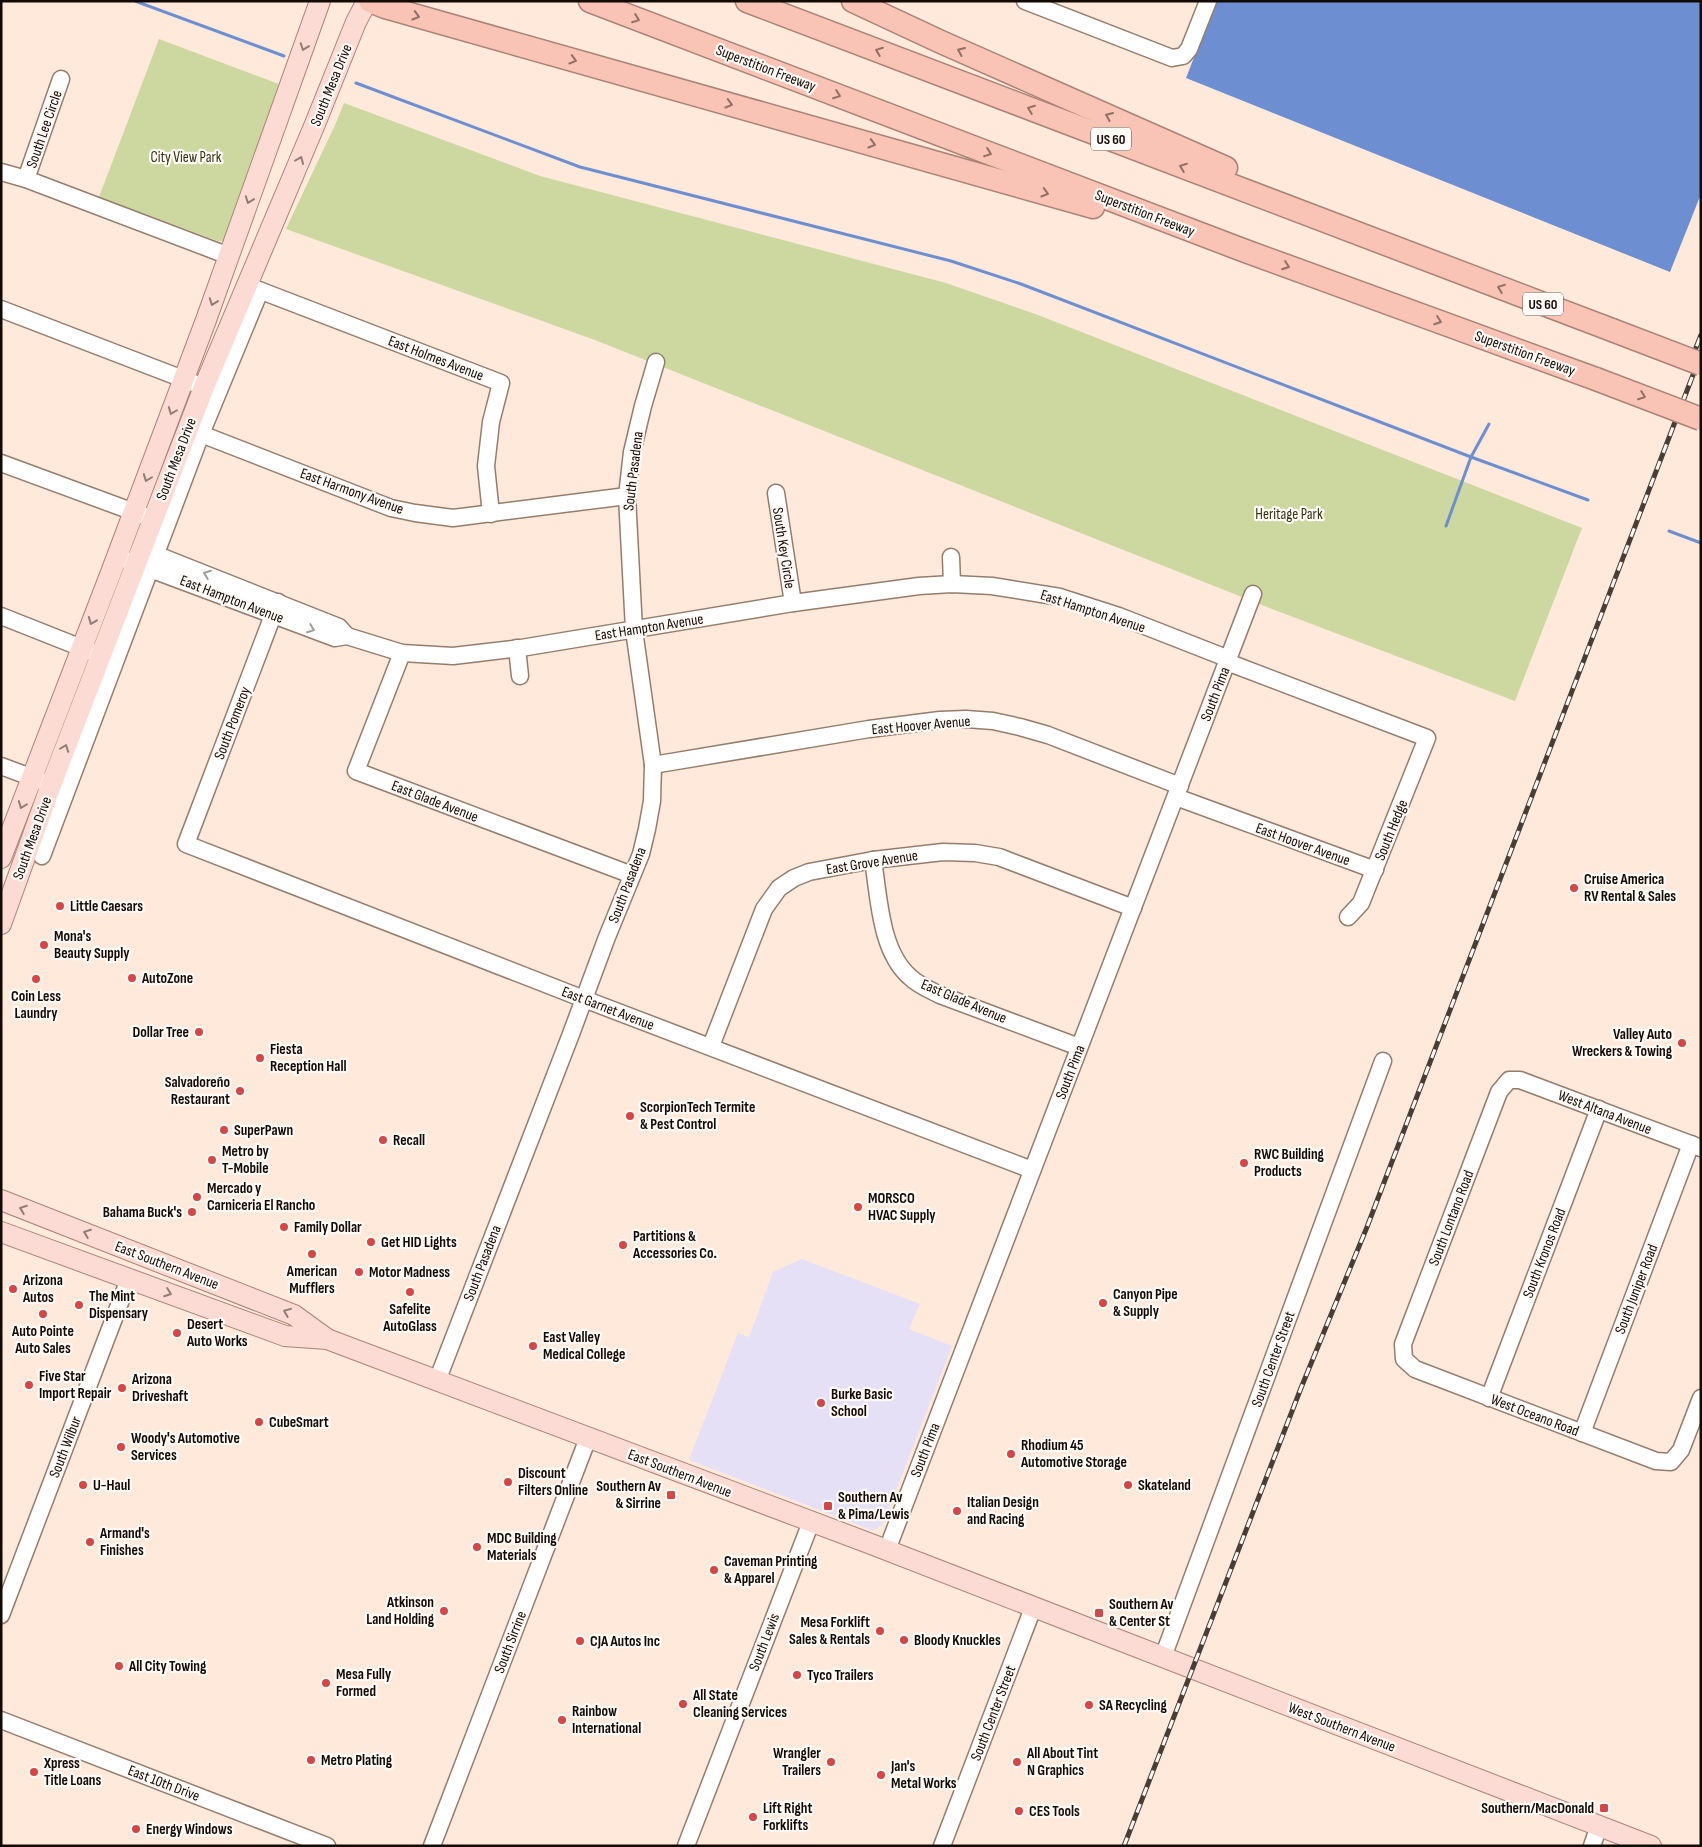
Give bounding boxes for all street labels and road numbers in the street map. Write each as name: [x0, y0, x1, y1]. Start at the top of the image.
street label: South Mesa Drive: [306, 41, 357, 129]
street label: Superstition Freeway: [713, 41, 819, 96]
street label: South Lee Circle: [22, 88, 67, 171]
road number: US 60: [1091, 128, 1131, 150]
street label: Superstition Freeway: [1092, 186, 1198, 241]
road number: US 60: [1523, 292, 1563, 316]
street label: Superstition Freeway: [1472, 326, 1578, 381]
street label: East Holmes Avenue: [385, 332, 486, 385]
street label: South Mesa Drive: [152, 415, 201, 503]
street label: South Pasadena: [619, 430, 648, 512]
street label: East Harmony Avenue: [297, 464, 406, 519]
street label: South Key Circle: [768, 506, 799, 590]
street label: East Hampton Avenue: [177, 571, 286, 628]
street label: East Hampton Avenue: [1038, 586, 1148, 637]
street label: East Hampton Avenue: [594, 610, 705, 645]
street label: South Pima: [1196, 664, 1235, 724]
street label: South Pomeroy: [210, 684, 255, 762]
street label: East Hoover Avenue: [871, 712, 971, 739]
street label: East Glade Avenue: [389, 776, 481, 827]
street label: South Mesa Drive: [9, 794, 56, 882]
street label: South Hedge: [1371, 797, 1412, 863]
street label: East Hoover Avenue: [1253, 819, 1353, 870]
street label: South Pasadena: [604, 844, 651, 926]
street label: East Grove Avenue: [825, 846, 919, 879]
street label: East Glade Avenue: [918, 975, 1010, 1028]
street label: East Garnet Avenue: [559, 982, 657, 1035]
street label: South Pima: [1051, 1042, 1090, 1102]
street label: West Altana Avenue: [1555, 1086, 1654, 1139]
street label: South Lontano Road: [1425, 1168, 1478, 1269]
street label: South Kronos Road: [1519, 1206, 1570, 1301]
street label: South Pasadena: [459, 1222, 506, 1304]
street label: East Southern Avenue: [112, 1237, 221, 1294]
street label: South Juniper Road: [1611, 1242, 1662, 1337]
street label: South Center Street: [1247, 1308, 1300, 1410]
street label: West Oceano Road: [1488, 1390, 1582, 1441]
street label: South Wilbur: [45, 1413, 86, 1481]
street label: South Pima: [906, 1420, 945, 1480]
street label: East Southern Avenue: [625, 1445, 734, 1502]
street label: South Sirrine: [490, 1608, 531, 1676]
street label: South Lewis: [745, 1611, 784, 1674]
street label: South Center Street: [967, 1662, 1021, 1764]
street label: West Southern Avenue: [1285, 1698, 1398, 1757]
street label: East 10th Drive: [125, 1761, 203, 1806]

